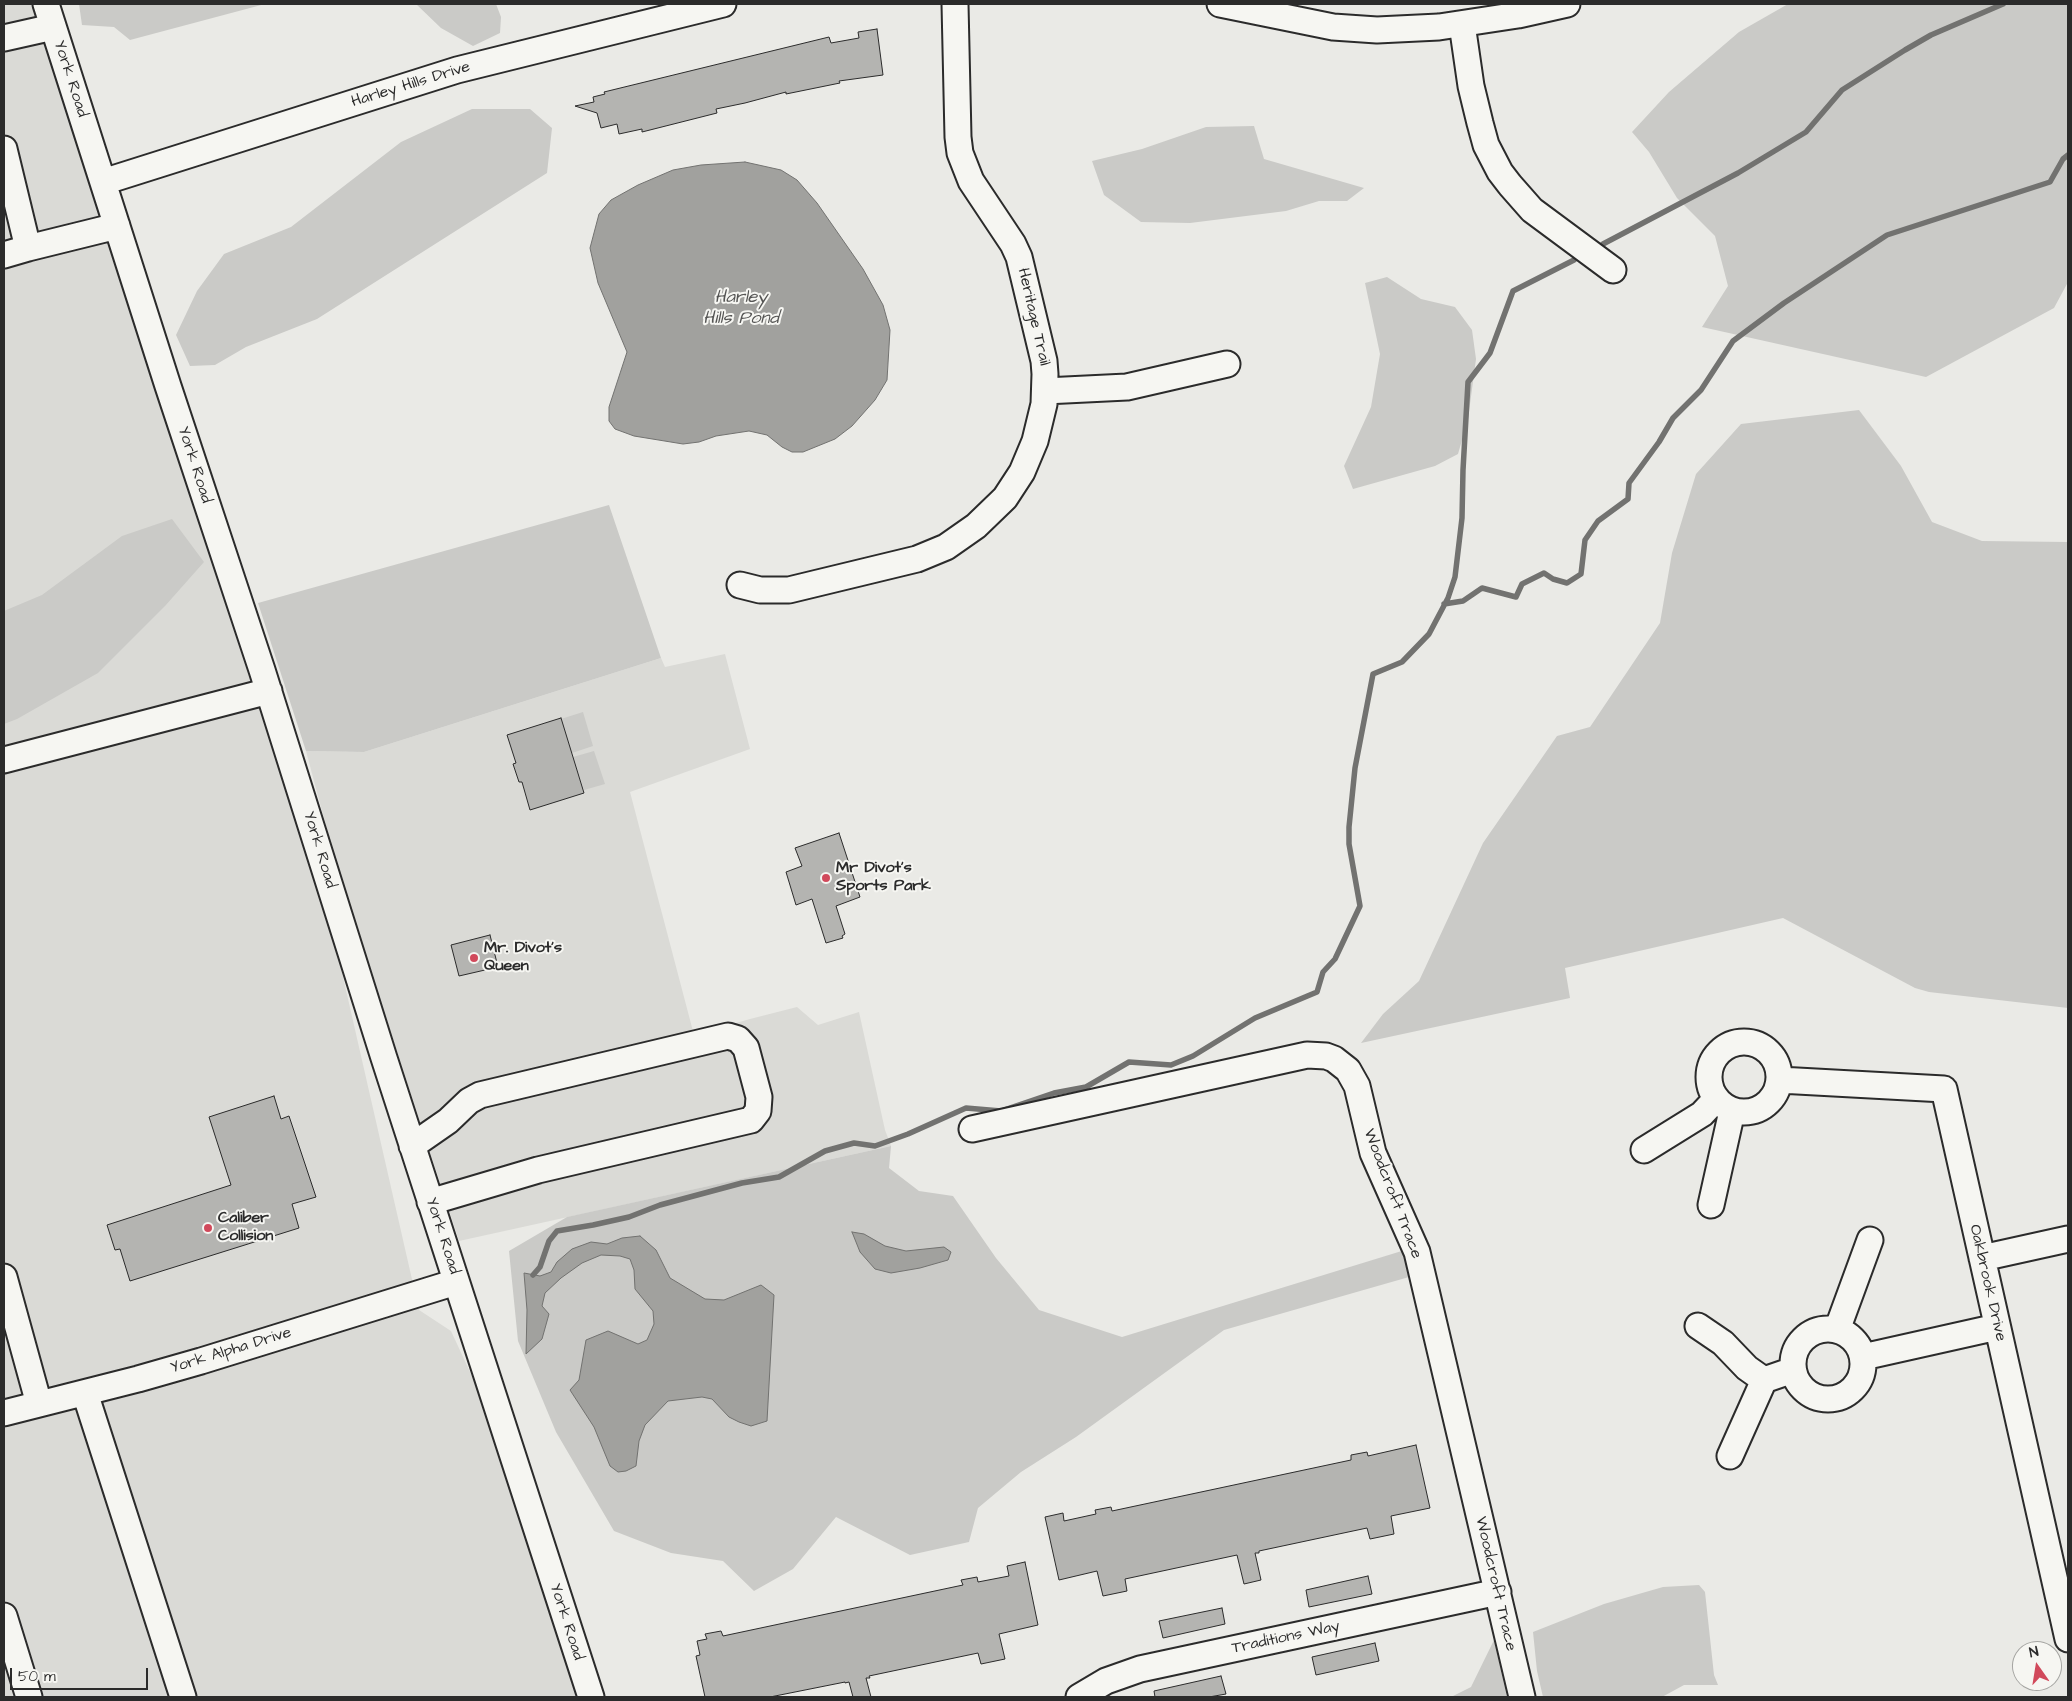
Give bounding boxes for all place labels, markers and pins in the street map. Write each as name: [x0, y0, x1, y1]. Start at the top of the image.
place label: Mr Divot's Sports Park: [836, 859, 931, 897]
marker: Mr Divot's Sports Park: [820, 872, 832, 884]
place label: Mr. Divot's Queen: [484, 939, 562, 977]
marker: Mr. Divot's Queen: [468, 952, 480, 964]
place label: Caliber Collision: [218, 1209, 273, 1247]
marker: Caliber Collision: [202, 1222, 214, 1234]

